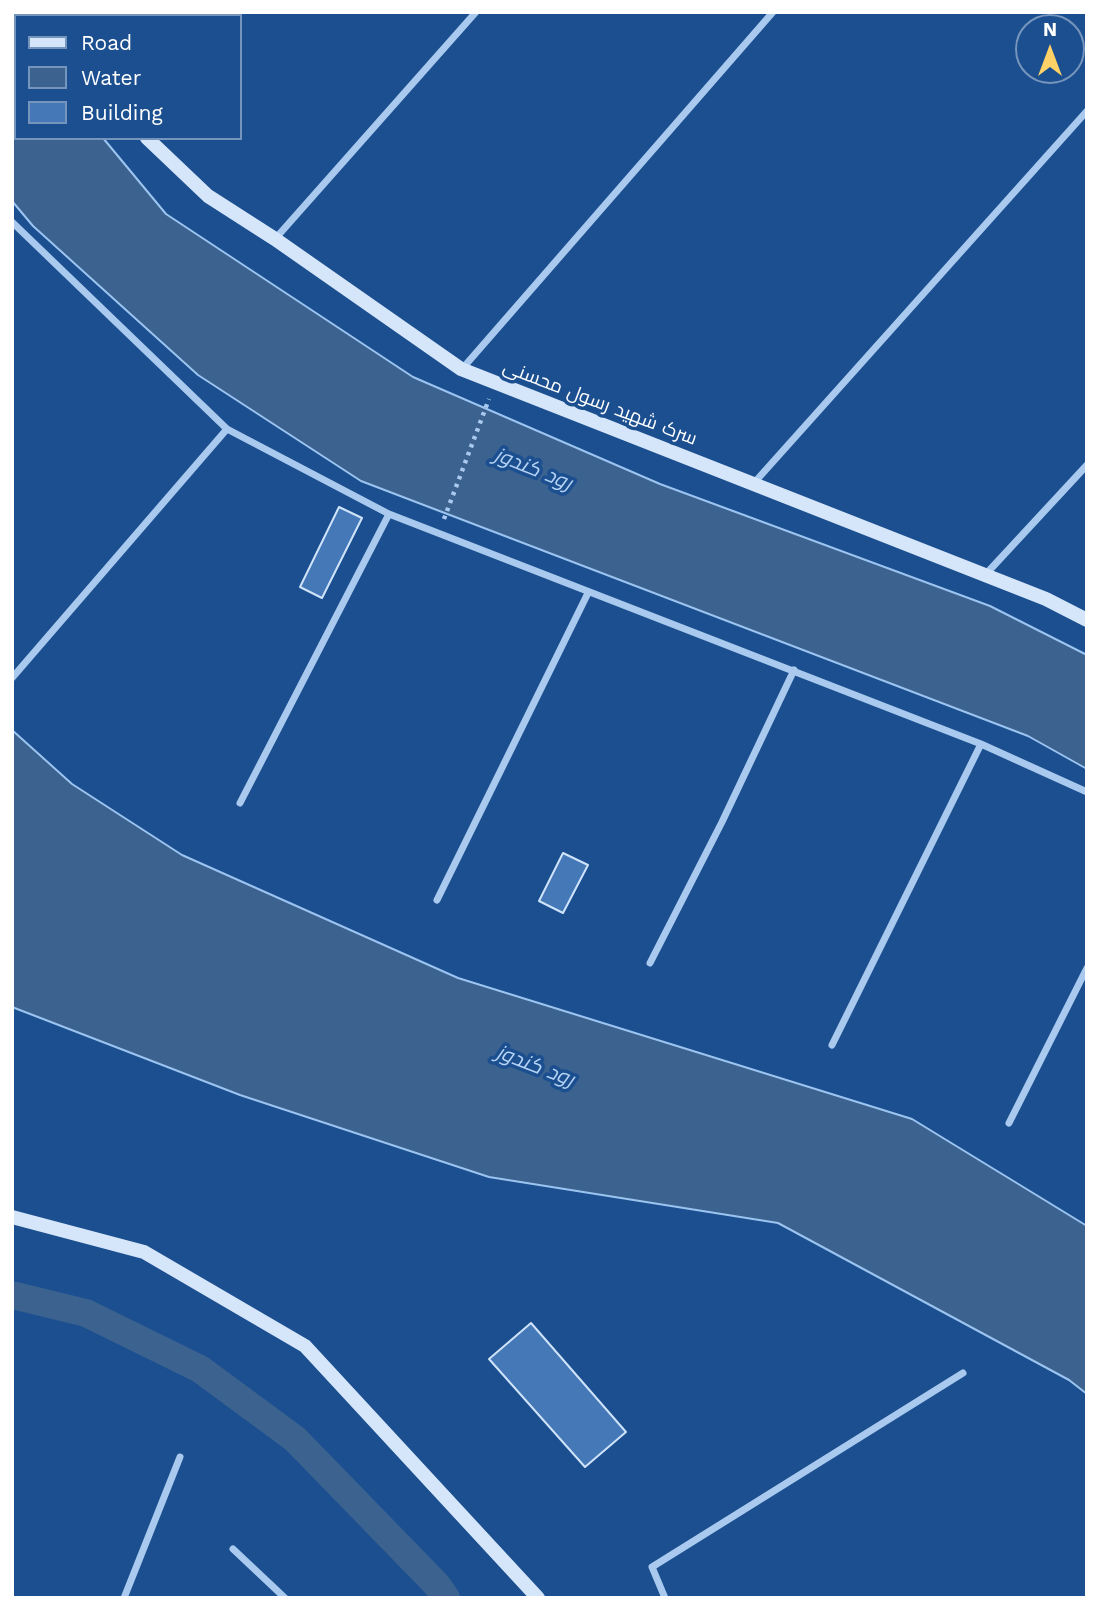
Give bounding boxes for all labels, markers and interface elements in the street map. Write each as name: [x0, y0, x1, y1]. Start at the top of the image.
legend: [14, 14, 242, 140]
north arrow: [1015, 14, 1085, 84]
text: N: [1043, 18, 1057, 41]
text: Road: [81, 30, 132, 55]
text: Water: [81, 65, 141, 90]
text: Building: [81, 100, 163, 125]
street label: سرک شهید رسول محسنی: [500, 355, 700, 451]
water label: رود کندوز: [490, 442, 576, 496]
water label: رود کندوز: [492, 1040, 578, 1092]

